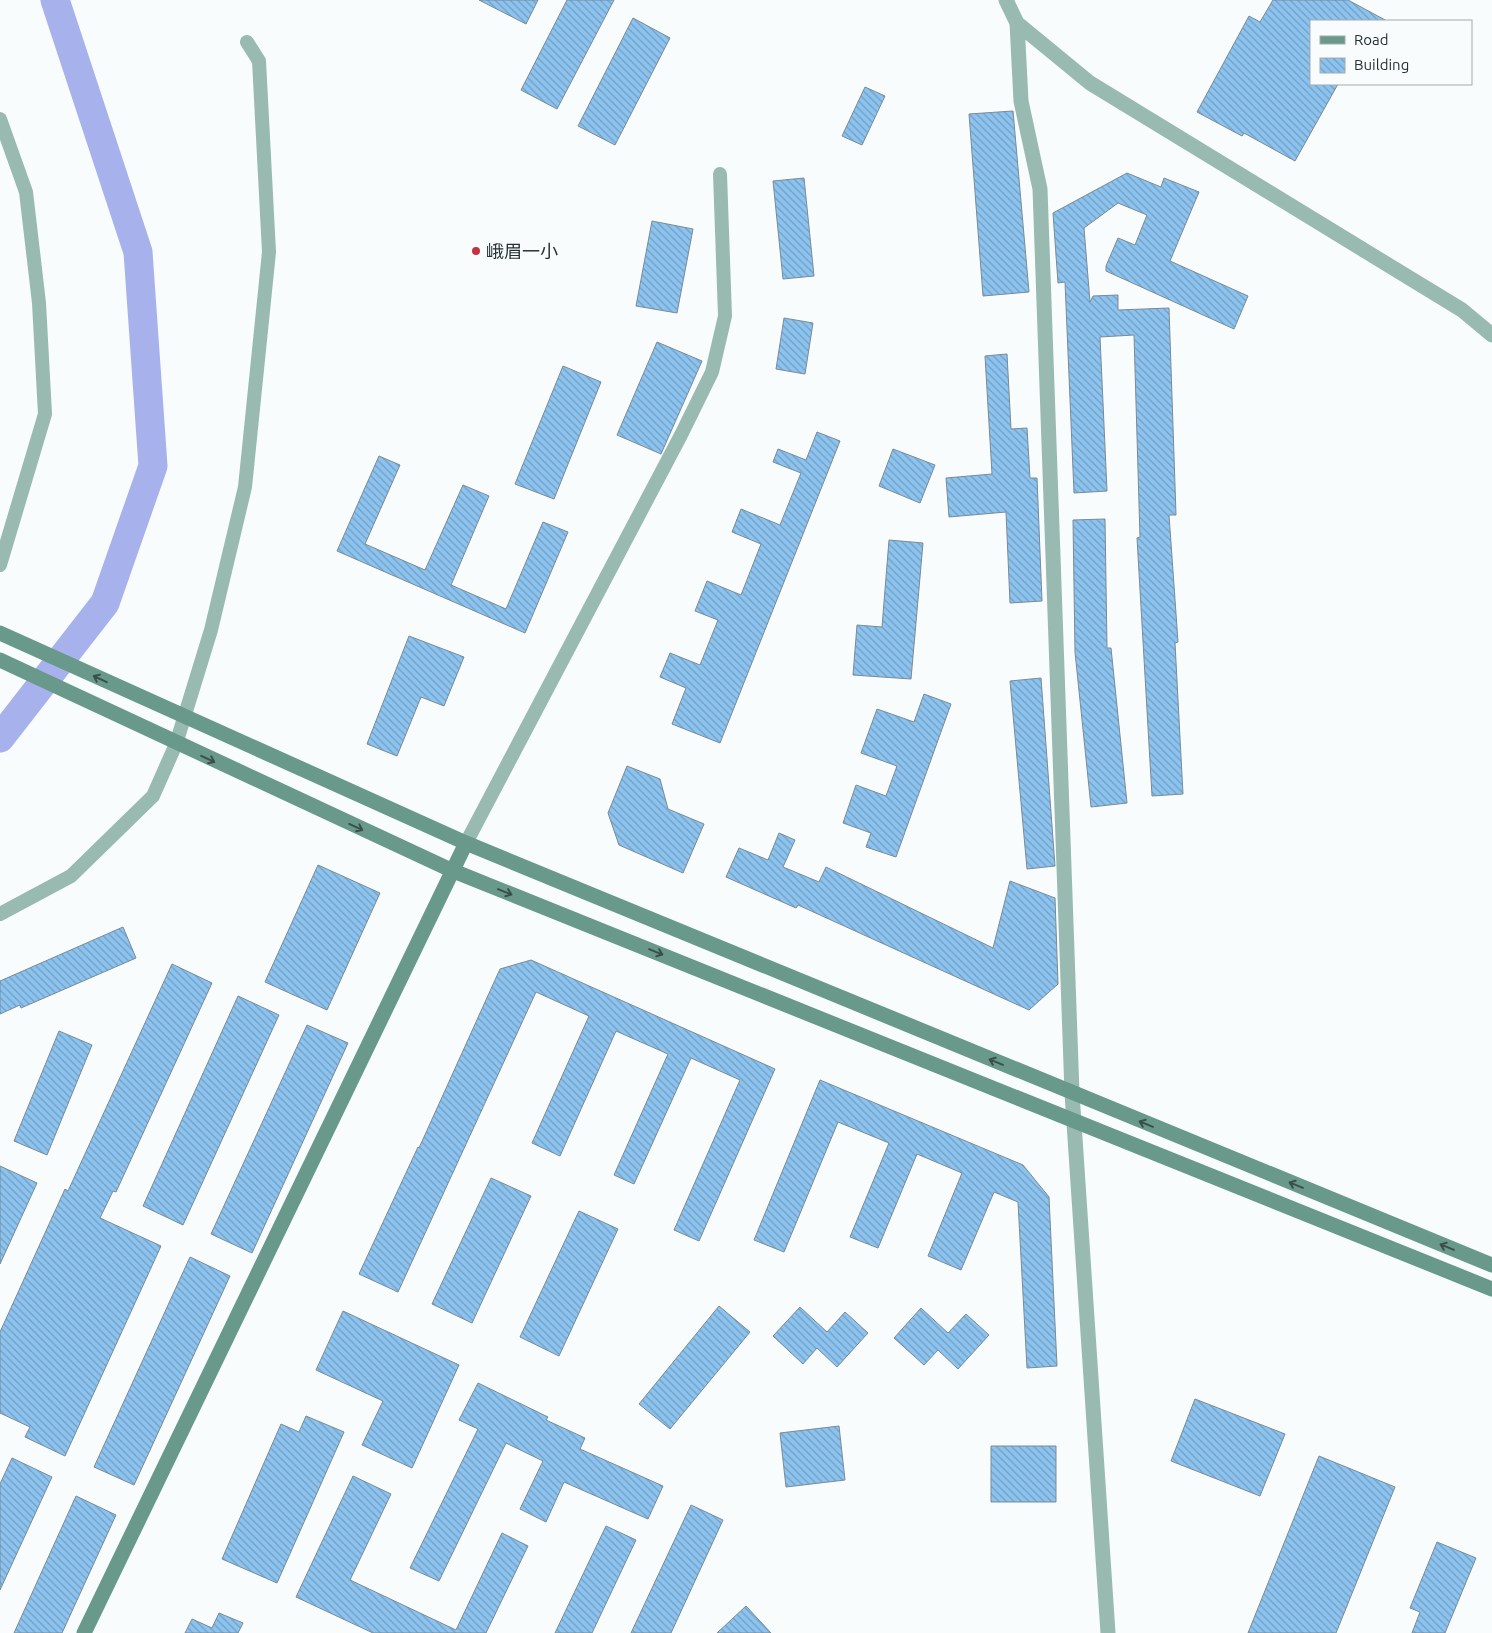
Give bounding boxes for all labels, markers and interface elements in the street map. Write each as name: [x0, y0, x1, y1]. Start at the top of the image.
legend: [1310, 20, 1472, 85]
text: Road: [1354, 31, 1389, 48]
text: Building: [1354, 56, 1409, 73]
place label: 峨眉一小: [486, 241, 558, 261]
marker: 峨眉一小: [470, 245, 482, 257]
one-way arrow: [93, 673, 108, 683]
one-way arrow: [200, 755, 215, 764]
one-way arrow: [348, 822, 363, 832]
one-way arrow: [497, 888, 512, 897]
one-way arrow: [648, 948, 663, 958]
one-way arrow: [989, 1057, 1004, 1066]
one-way arrow: [1139, 1118, 1154, 1128]
one-way arrow: [1289, 1180, 1304, 1189]
one-way arrow: [1440, 1241, 1455, 1251]

